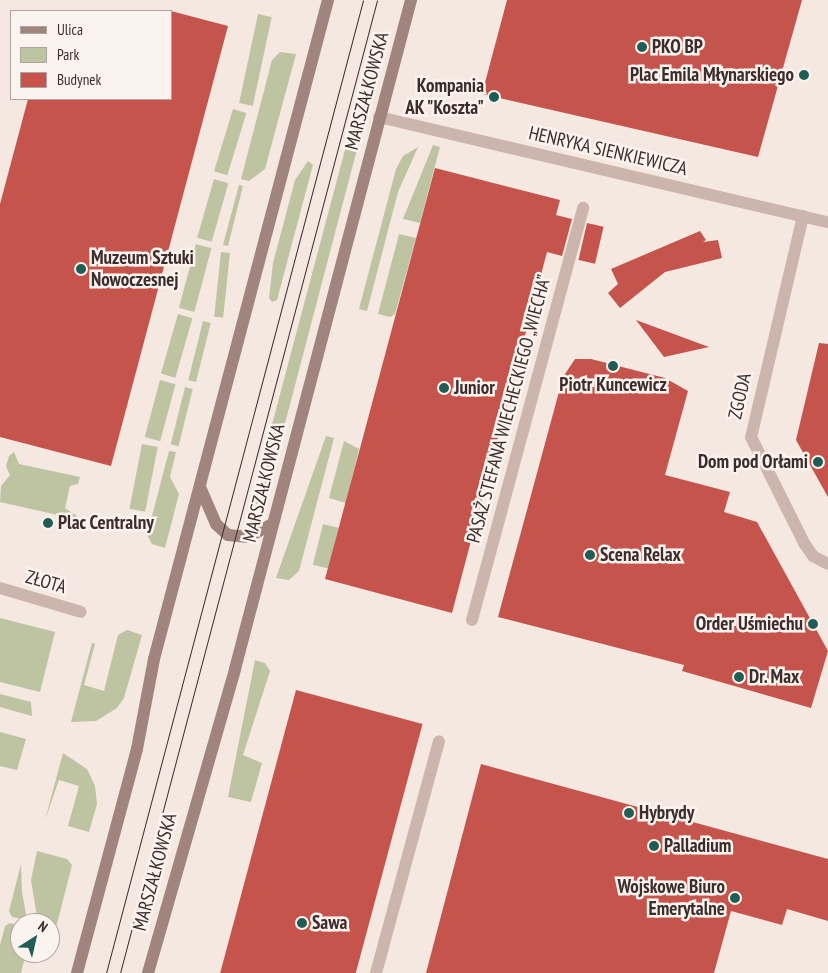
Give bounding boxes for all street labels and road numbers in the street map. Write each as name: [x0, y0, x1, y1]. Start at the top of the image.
street label: MARSZAŁKOWSKA: [340, 30, 394, 152]
street label: HENRYKA SIENKIEWICZA: [526, 122, 690, 180]
street label: PASAŻ STEFANA WIECHECKIEGO „WIECHA”: [462, 271, 556, 547]
street label: ZGODA: [724, 371, 756, 421]
street label: MARSZAŁKOWSKA: [238, 421, 290, 545]
street label: ZŁOTA: [23, 565, 69, 599]
street label: MARSZAŁKOWSKA: [128, 811, 182, 933]

